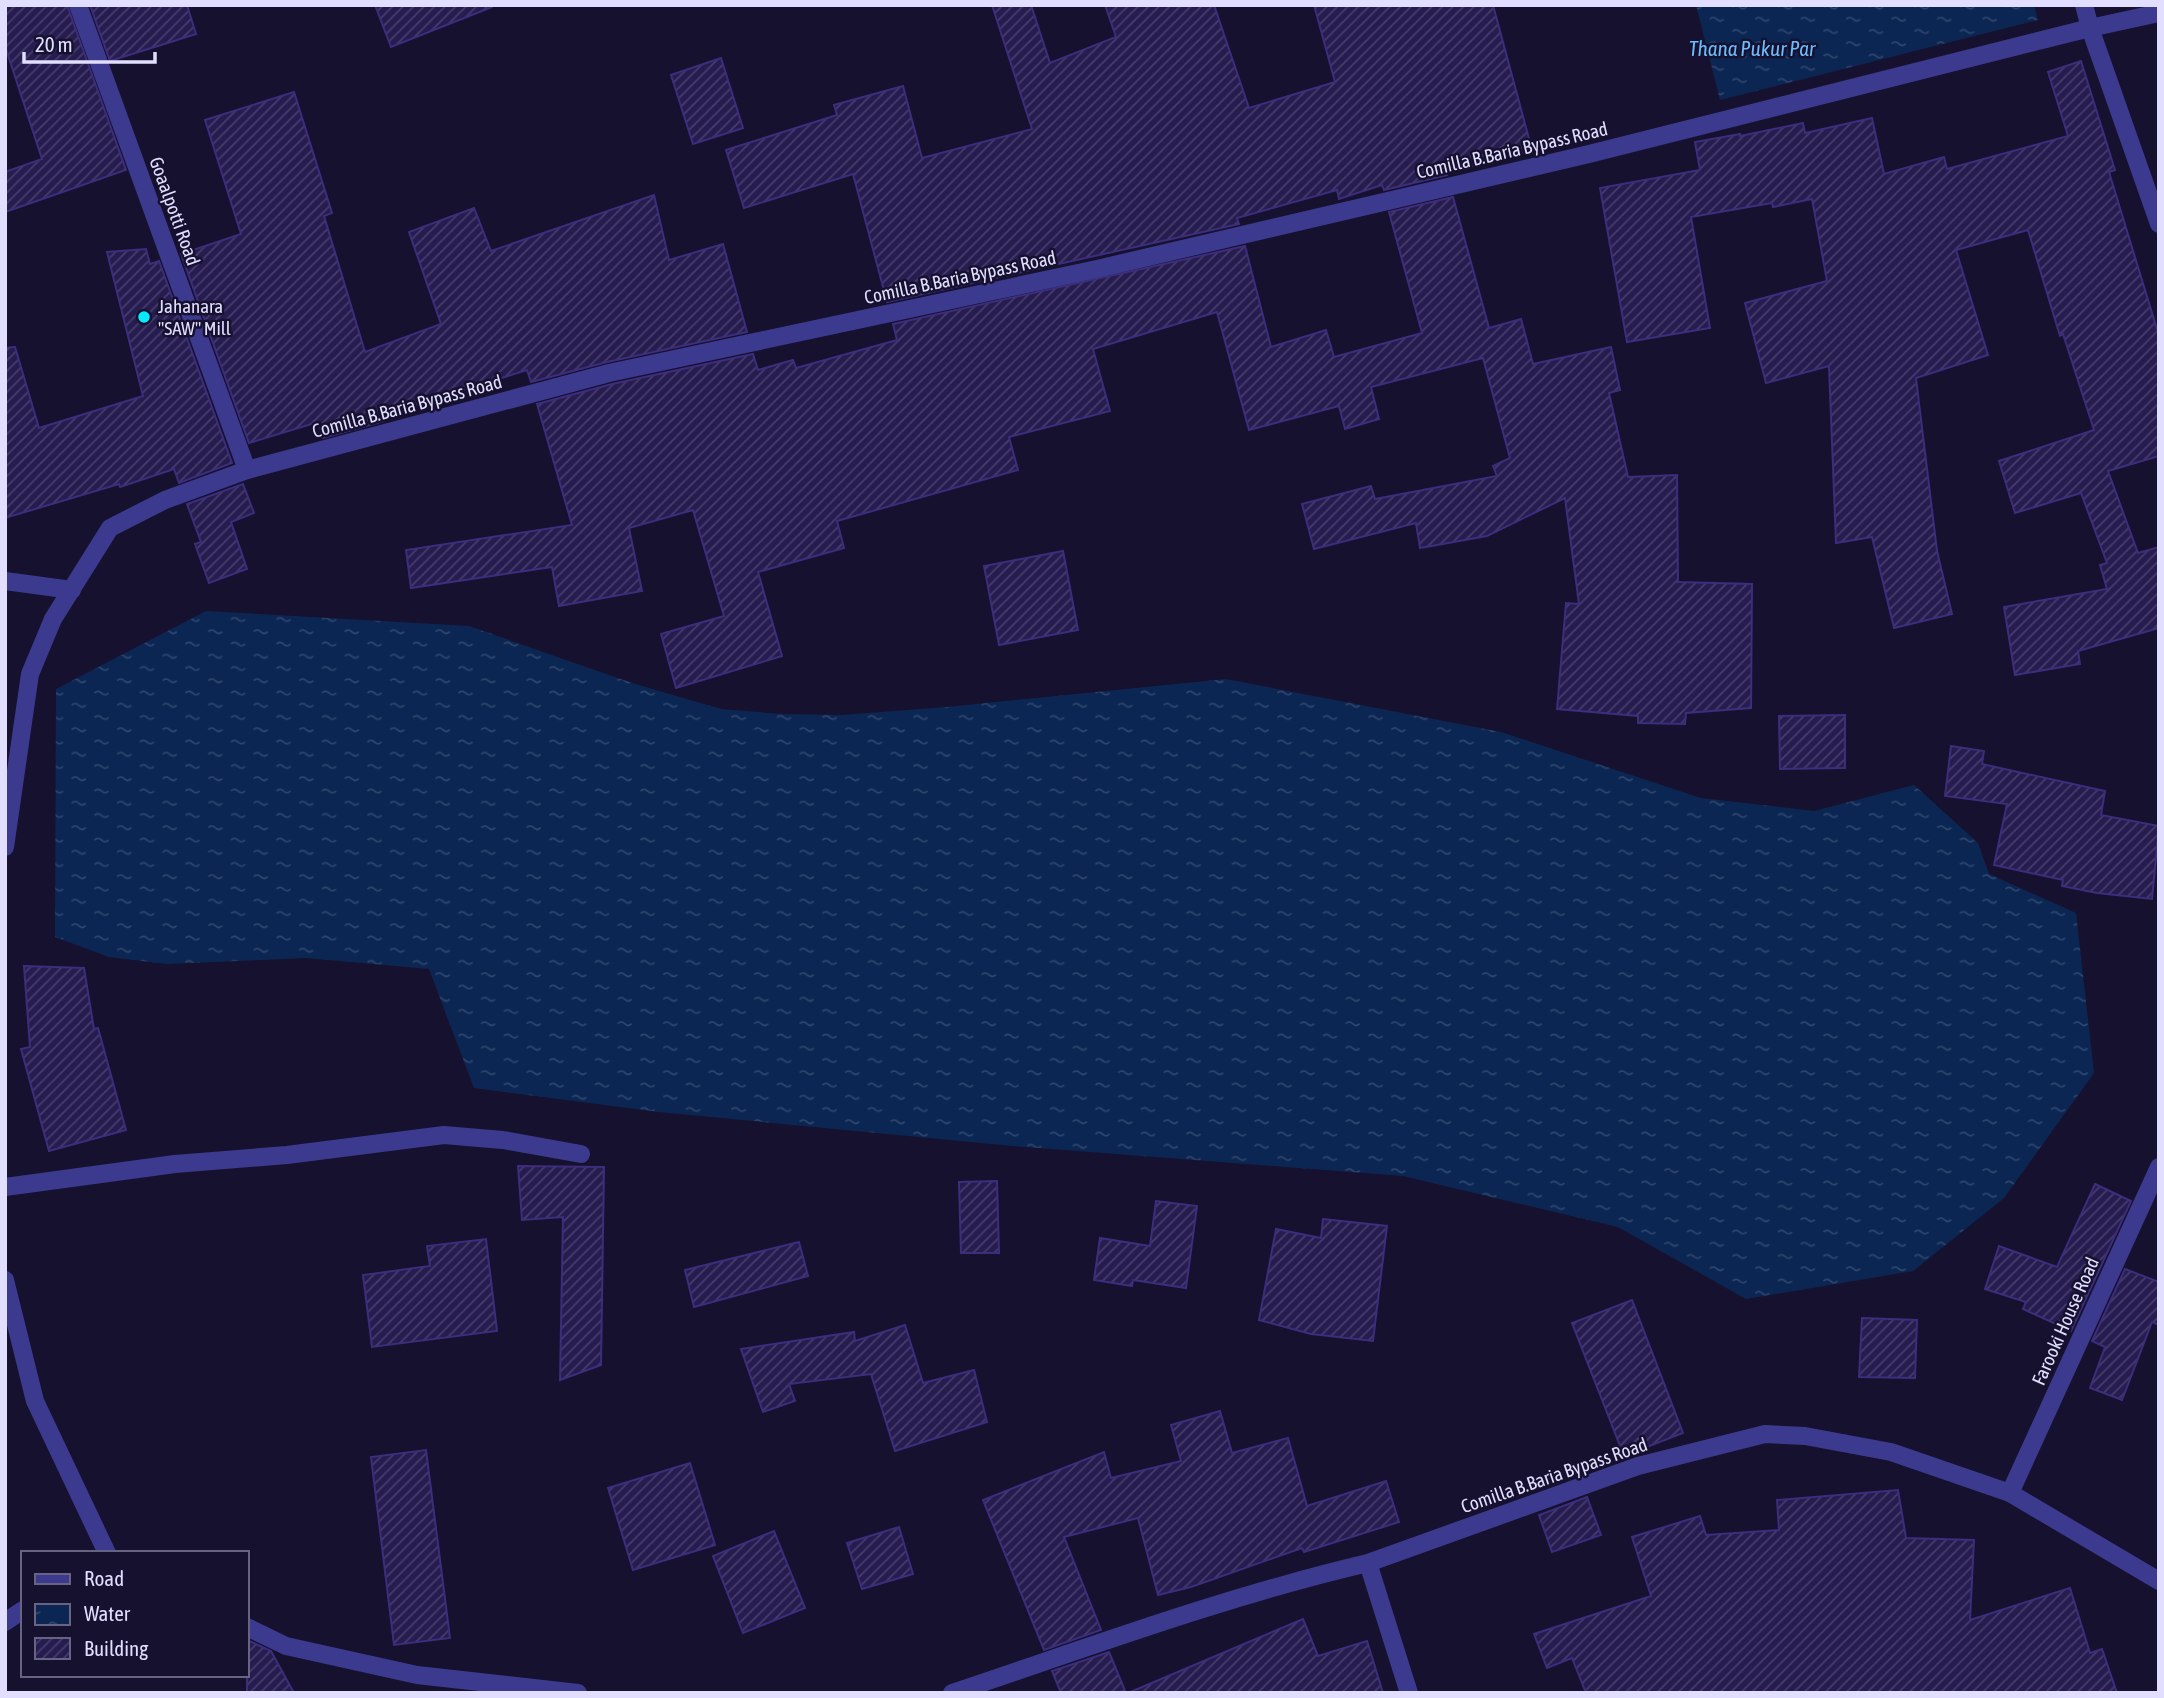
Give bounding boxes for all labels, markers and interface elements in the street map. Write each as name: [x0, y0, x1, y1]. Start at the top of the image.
scale bar: [24, 21, 156, 65]
text: 20 m: [35, 32, 73, 56]
water label: Thana Pukur Par: [1689, 36, 1816, 60]
street label: Comilla B.Baria Bypass Road: [1414, 117, 1610, 183]
street label: Goaalpotti Road: [145, 154, 205, 268]
street label: Comilla B.Baria Bypass Road: [862, 246, 1058, 308]
place label: Jahanara "SAW" Mill: [158, 295, 231, 339]
marker: Jahanara "SAW" Mill: [136, 309, 152, 325]
street label: Comilla B.Baria Bypass Road: [310, 370, 504, 442]
street label: Farooki House Road: [2027, 1254, 2103, 1388]
street label: Comilla B.Baria Bypass Road: [1458, 1433, 1650, 1517]
legend: [21, 1551, 248, 1677]
text: Road: [84, 1566, 124, 1590]
text: Water: [84, 1601, 131, 1625]
text: Building: [84, 1636, 148, 1660]

